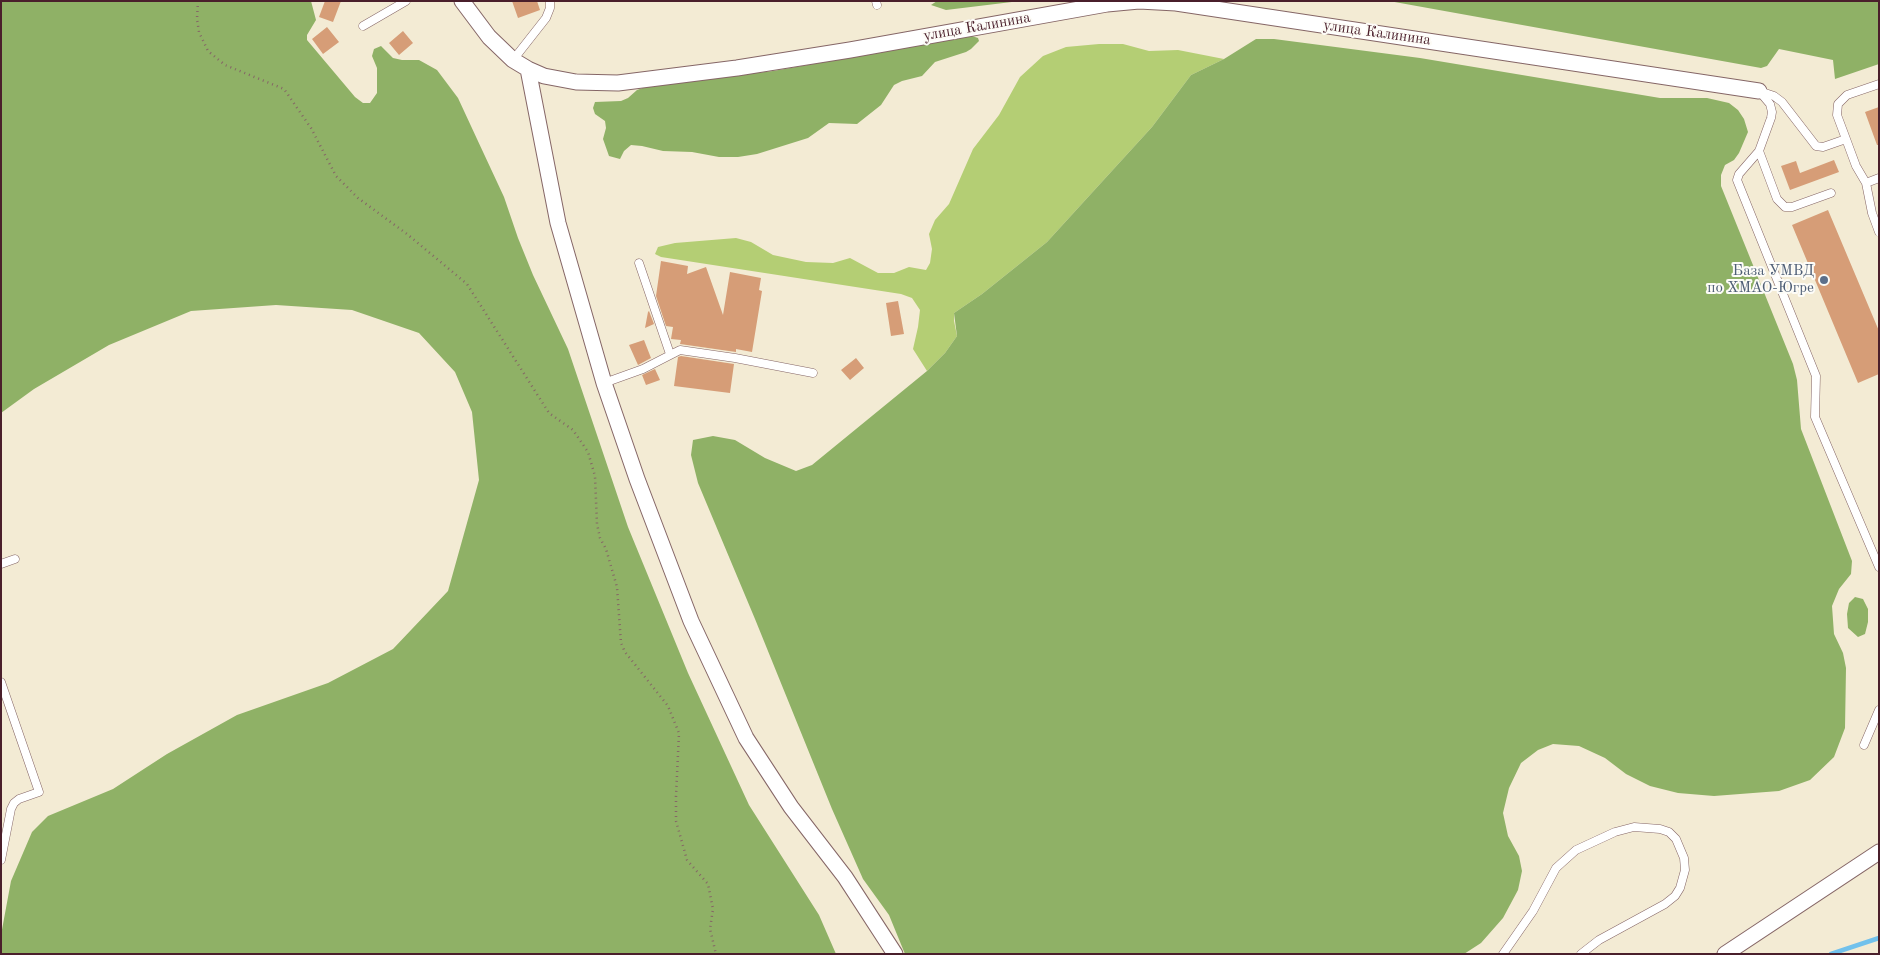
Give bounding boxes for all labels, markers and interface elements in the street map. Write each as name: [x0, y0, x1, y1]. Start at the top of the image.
street label: улица Калинина: [922, 9, 1032, 45]
street label: улица Калинина: [1322, 17, 1432, 49]
place label: База УМВД по ХМАО-Югре: [1707, 262, 1814, 297]
marker: База УМВД по ХМАО-Югре: [1818, 274, 1830, 286]

